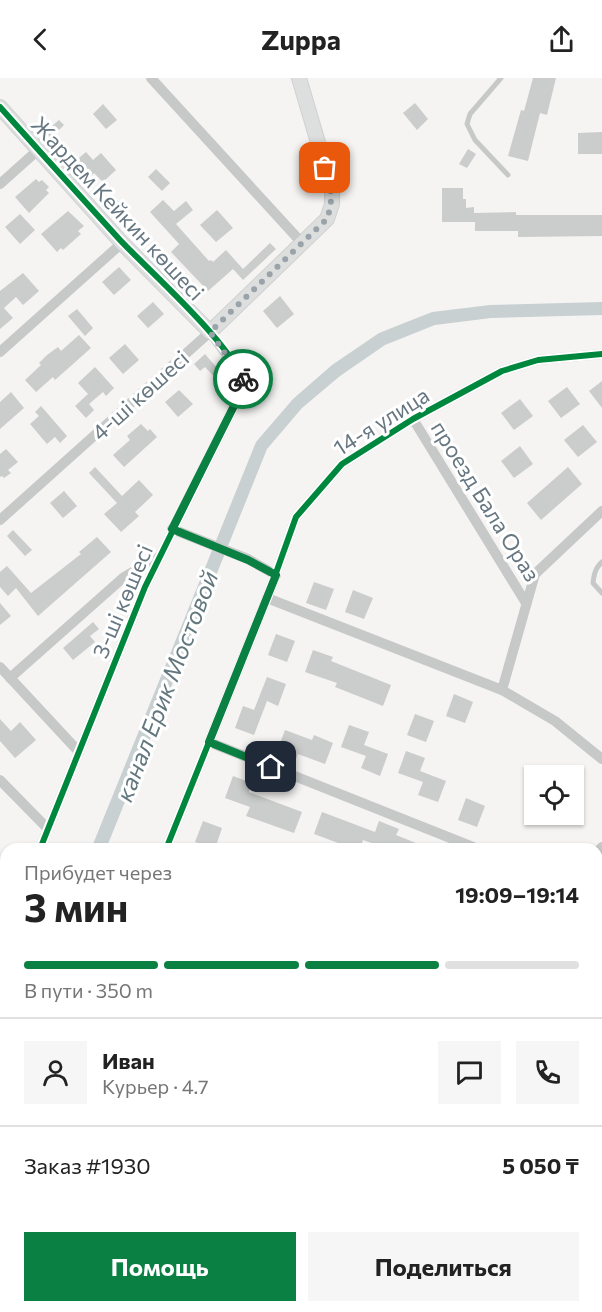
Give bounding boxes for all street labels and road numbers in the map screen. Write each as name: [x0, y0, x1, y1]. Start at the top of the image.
street label: Жардем Кейкин көшесі: [26, 110, 210, 306]
street label: 4-ші көшесі: [86, 344, 194, 446]
street label: 14-я улица: [328, 381, 434, 461]
street label: проезд Бала Ораз: [426, 416, 546, 586]
street label: 3-ші көшесі: [86, 540, 158, 662]

